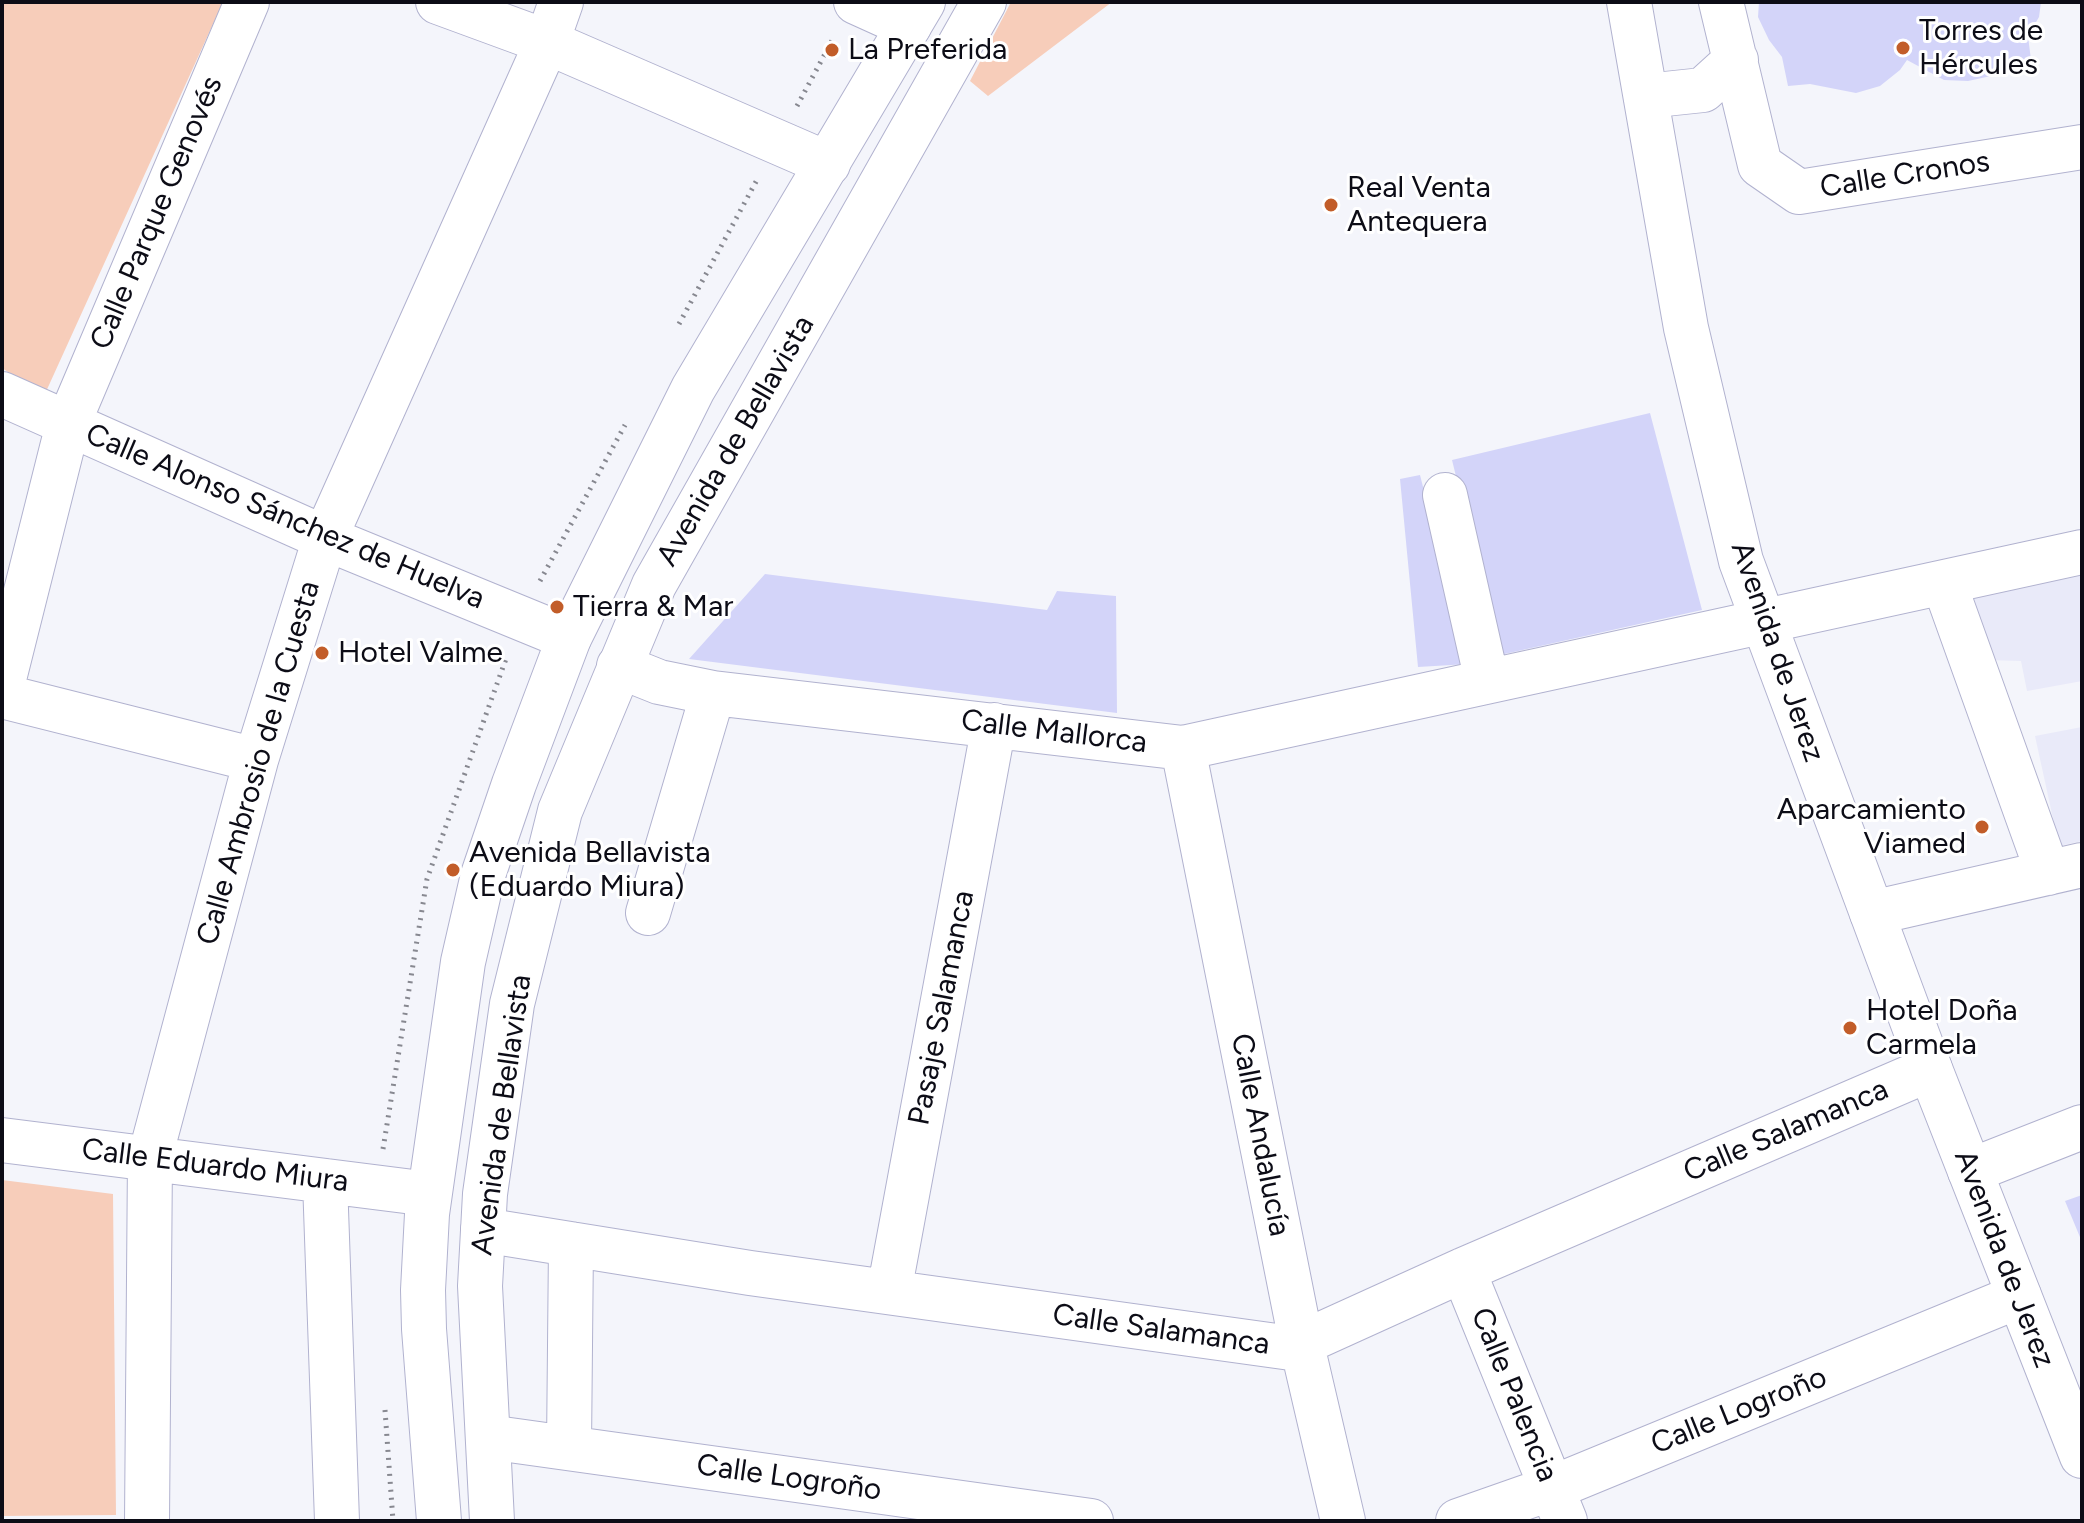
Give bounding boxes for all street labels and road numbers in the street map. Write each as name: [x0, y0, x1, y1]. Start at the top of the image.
street label: Calle Parque Genovés: [83, 71, 231, 355]
street label: Calle Cronos: [1818, 144, 1992, 206]
street label: Avenida de Bellavista: [650, 309, 822, 573]
street label: Calle Alonso Sánchez de Huelva: [80, 416, 490, 618]
street label: Avenida de Jerez: [1723, 537, 1831, 767]
street label: Calle Ambrosio de la Cuesta: [190, 577, 328, 949]
street label: Calle Mallorca: [959, 703, 1149, 761]
street label: Pasaje Salamanca: [902, 888, 982, 1128]
street label: Avenida de Bellavista: [464, 972, 540, 1258]
street label: Calle Andalucía: [1223, 1031, 1297, 1239]
street label: Calle Salamanca: [1678, 1072, 1894, 1190]
street label: Calle Eduardo Miura: [80, 1132, 350, 1200]
street label: Avenida de Jerez: [1946, 1145, 2062, 1373]
street label: Calle Salamanca: [1050, 1297, 1272, 1363]
street label: Calle Palencia: [1463, 1303, 1565, 1487]
street label: Calle Logroño: [1646, 1359, 1832, 1463]
street label: Calle Logroño: [694, 1447, 884, 1509]

